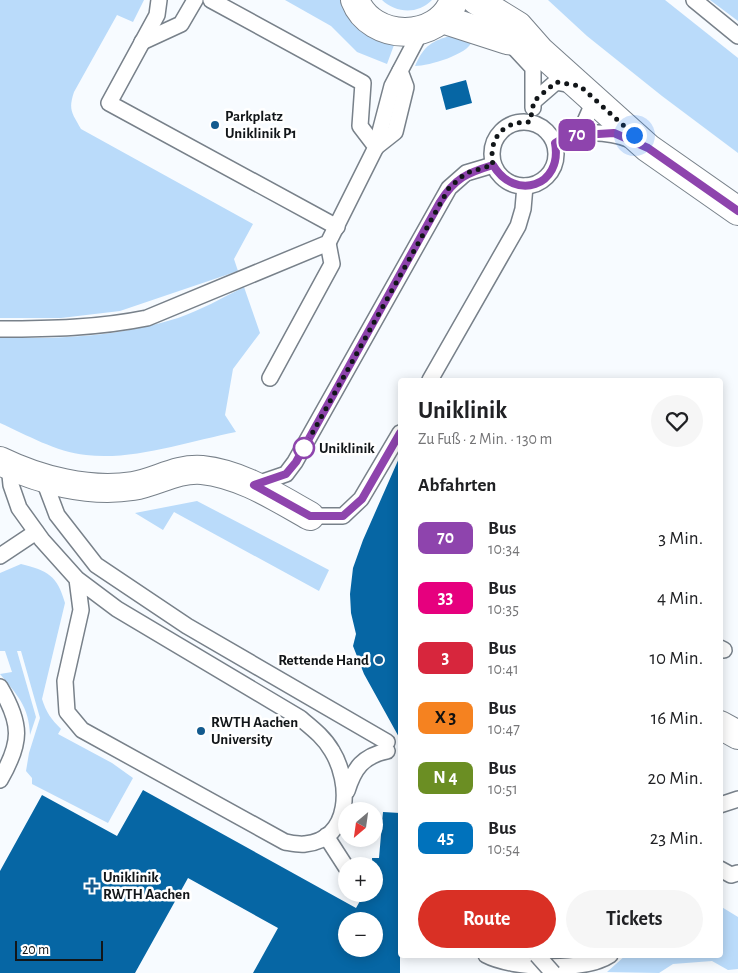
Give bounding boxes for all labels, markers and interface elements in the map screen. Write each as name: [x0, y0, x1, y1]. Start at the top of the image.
place label: Parkplatz Uniklinik P1: [225, 109, 297, 141]
marker: Parkplatz Uniklinik P1: [209, 119, 221, 131]
line badge: 70: [554, 119, 600, 151]
your location: [622, 123, 647, 148]
text: 70: [568, 126, 586, 144]
button: heart: [651, 395, 703, 447]
text: Uniklinik: [418, 399, 507, 423]
text: Zu Fuß · 2 Min. · 130 m: [418, 431, 552, 447]
marker: Uniklinik: [293, 437, 315, 459]
place label: Uniklinik: [319, 441, 375, 456]
text: Abfahrten: [418, 476, 496, 495]
text: Bus: [488, 519, 516, 538]
text: 70: [437, 529, 454, 547]
text: 3 Min.: [658, 529, 703, 548]
text: 10:34: [488, 541, 520, 557]
text: Bus: [488, 579, 516, 598]
text: 33: [438, 589, 453, 607]
text: 4 Min.: [657, 589, 703, 608]
text: 10:35: [488, 601, 519, 617]
text: Bus: [488, 639, 516, 658]
text: 3: [442, 649, 449, 667]
text: 10 Min.: [650, 649, 703, 668]
place label: Rettende Hand: [278, 653, 369, 668]
marker: Rettende Hand: [373, 654, 385, 666]
text: 10:41: [488, 661, 519, 677]
text: Bus: [488, 699, 516, 718]
text: X 3: [435, 709, 456, 727]
text: 16 Min.: [651, 709, 703, 728]
place label: RWTH Aachen University: [211, 715, 298, 747]
text: 10:47: [488, 721, 520, 737]
marker: RWTH Aachen University: [195, 725, 207, 737]
text: Bus: [488, 759, 516, 778]
text: N 4: [433, 769, 458, 787]
text: 20 Min.: [647, 769, 703, 788]
text: 10:51: [488, 781, 518, 797]
north arrow: [338, 802, 382, 848]
map controls: [338, 802, 383, 957]
text: Bus: [488, 819, 516, 838]
text: 45: [437, 829, 454, 847]
text: 23 Min.: [650, 829, 703, 848]
text: 10:54: [488, 841, 520, 857]
button: +: [338, 857, 383, 902]
place label: Uniklinik RWTH Aachen: [103, 870, 190, 902]
marker: Uniklinik RWTH Aachen: [85, 879, 99, 893]
button: Route: [418, 890, 556, 948]
button: Tickets: [566, 890, 703, 948]
button: −: [338, 912, 383, 957]
scale bar: [15, 938, 102, 961]
text: 20 m: [22, 943, 49, 957]

